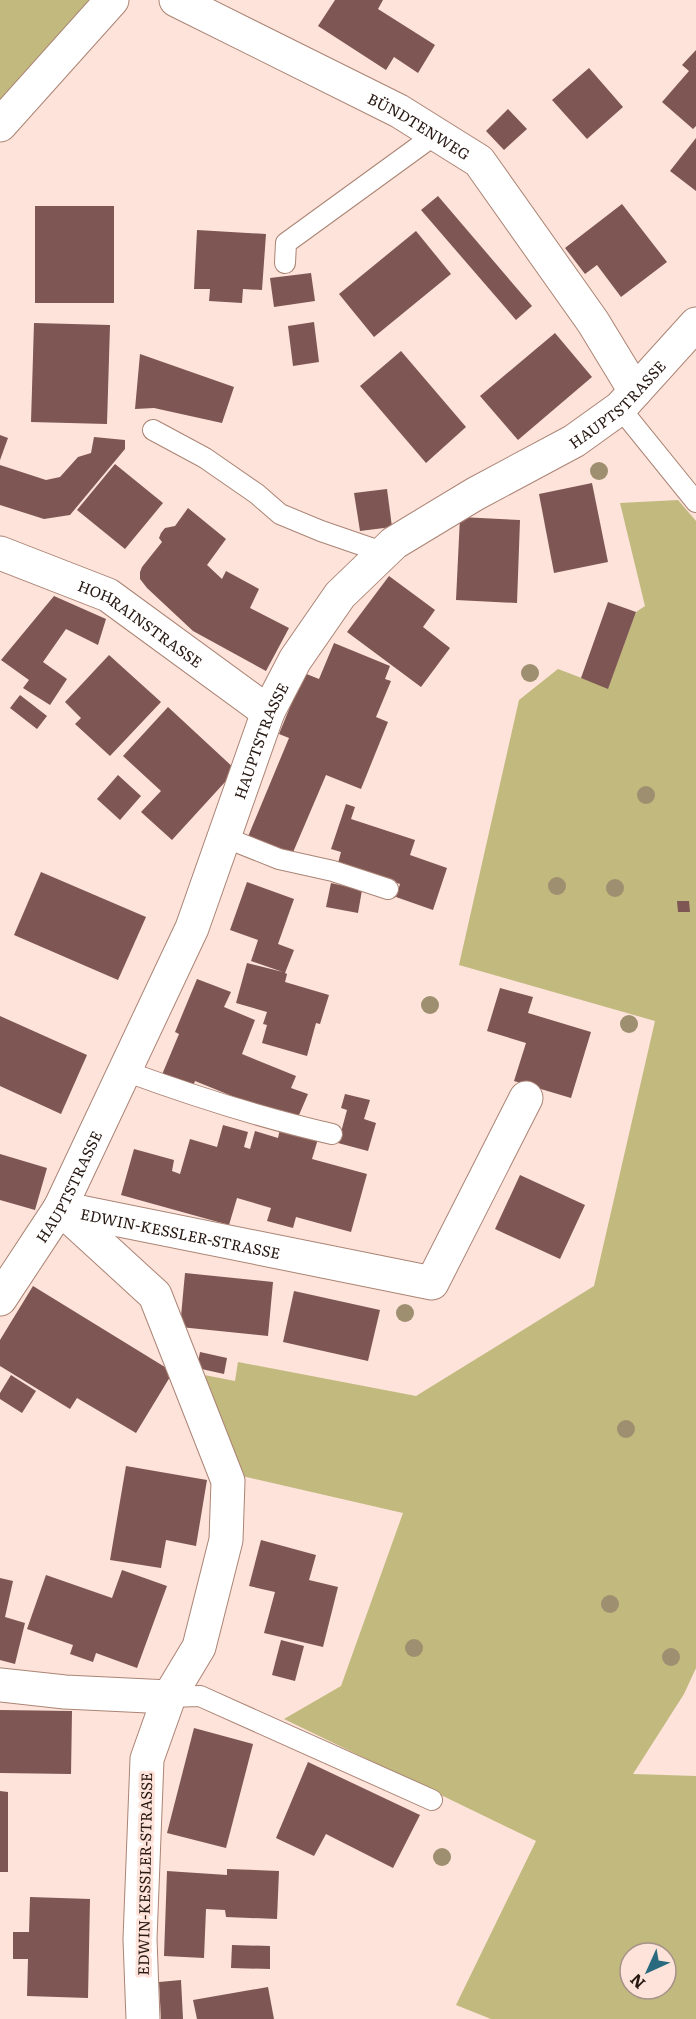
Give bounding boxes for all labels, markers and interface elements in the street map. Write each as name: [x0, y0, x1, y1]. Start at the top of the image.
street label: BÜNDTENWEG: [364, 86, 475, 165]
street label: HAUPTSTRASSE: [563, 354, 670, 453]
street label: HOHRAINSTRASSE: [75, 573, 208, 672]
street label: HAUPTSTRASSE: [227, 678, 293, 802]
street label: HAUPTSTRASSE: [29, 1126, 107, 1247]
street label: EDWIN-KESSLER-STRASSE: [79, 1201, 282, 1264]
street label: EDWIN-KESSLER-STRASSE: [131, 1772, 157, 1976]
north arrow: [618, 1941, 678, 2001]
text: N: [623, 1969, 650, 1996]

